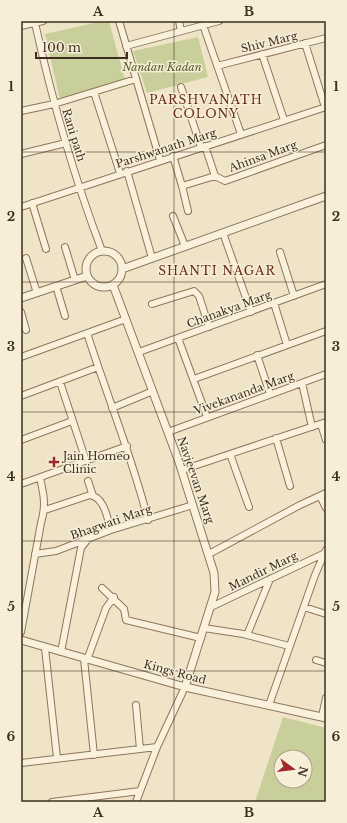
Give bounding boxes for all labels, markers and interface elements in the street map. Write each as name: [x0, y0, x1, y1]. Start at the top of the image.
text: A: [92, 3, 104, 20]
text: B: [244, 3, 254, 20]
street label: Shiv Marg: [239, 28, 299, 56]
scale bar: [36, 34, 127, 60]
text: 100 m: [42, 40, 81, 55]
park label: Nandan Kadan: [121, 60, 202, 74]
text: 1: [8, 78, 14, 95]
text: 1: [333, 78, 339, 95]
district label: PARSHVANATH COLONY: [149, 92, 263, 121]
street label: Rani path: [59, 107, 89, 164]
street label: Parshwanath Marg: [114, 125, 218, 171]
street label: Ahinsa Marg: [226, 137, 299, 175]
text: 2: [7, 208, 15, 225]
text: 2: [332, 208, 340, 225]
district label: SHANTI NAGAR: [158, 263, 276, 278]
street label: Chanakya Marg: [185, 287, 274, 331]
text: 3: [7, 338, 15, 355]
text: 3: [332, 338, 340, 355]
street label: Vivekananda Marg: [191, 368, 296, 418]
street label: Navjeevan Marg: [175, 435, 218, 526]
place label: Jain Homeo Clinic: [61, 449, 130, 476]
marker: Jain Homeo Clinic: [48, 456, 60, 468]
text: 4: [7, 468, 16, 485]
text: 4: [332, 468, 341, 485]
street label: Bhagwati Marg: [69, 501, 154, 542]
street label: Mandir Marg: [226, 548, 300, 594]
text: 5: [7, 598, 15, 615]
text: 5: [332, 598, 340, 615]
street label: Kings Road: [142, 657, 208, 687]
text: 6: [7, 728, 16, 745]
text: 6: [332, 728, 341, 745]
north arrow: [273, 749, 313, 789]
text: N: [294, 765, 311, 779]
text: A: [92, 804, 104, 821]
text: B: [244, 804, 254, 821]

